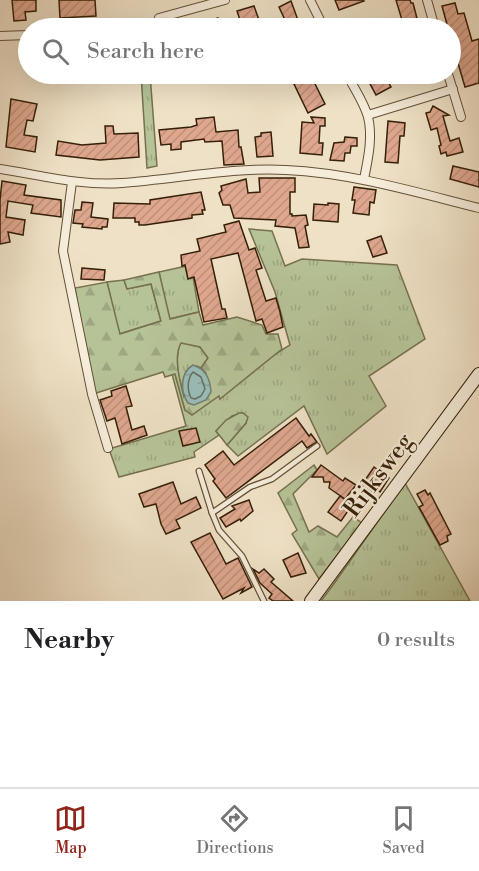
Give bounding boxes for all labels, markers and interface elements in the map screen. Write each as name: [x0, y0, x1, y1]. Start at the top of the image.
search box: [18, 18, 461, 84]
icon: search: [39, 35, 72, 68]
text: Search here: [87, 38, 204, 65]
street label: Rijksweg: [338, 427, 420, 524]
text: Nearby: [24, 624, 114, 656]
text: 0 results: [377, 628, 455, 653]
tab: Map: [54, 802, 87, 858]
tab: Directions: [196, 802, 274, 858]
tab: Saved: [382, 802, 425, 858]

